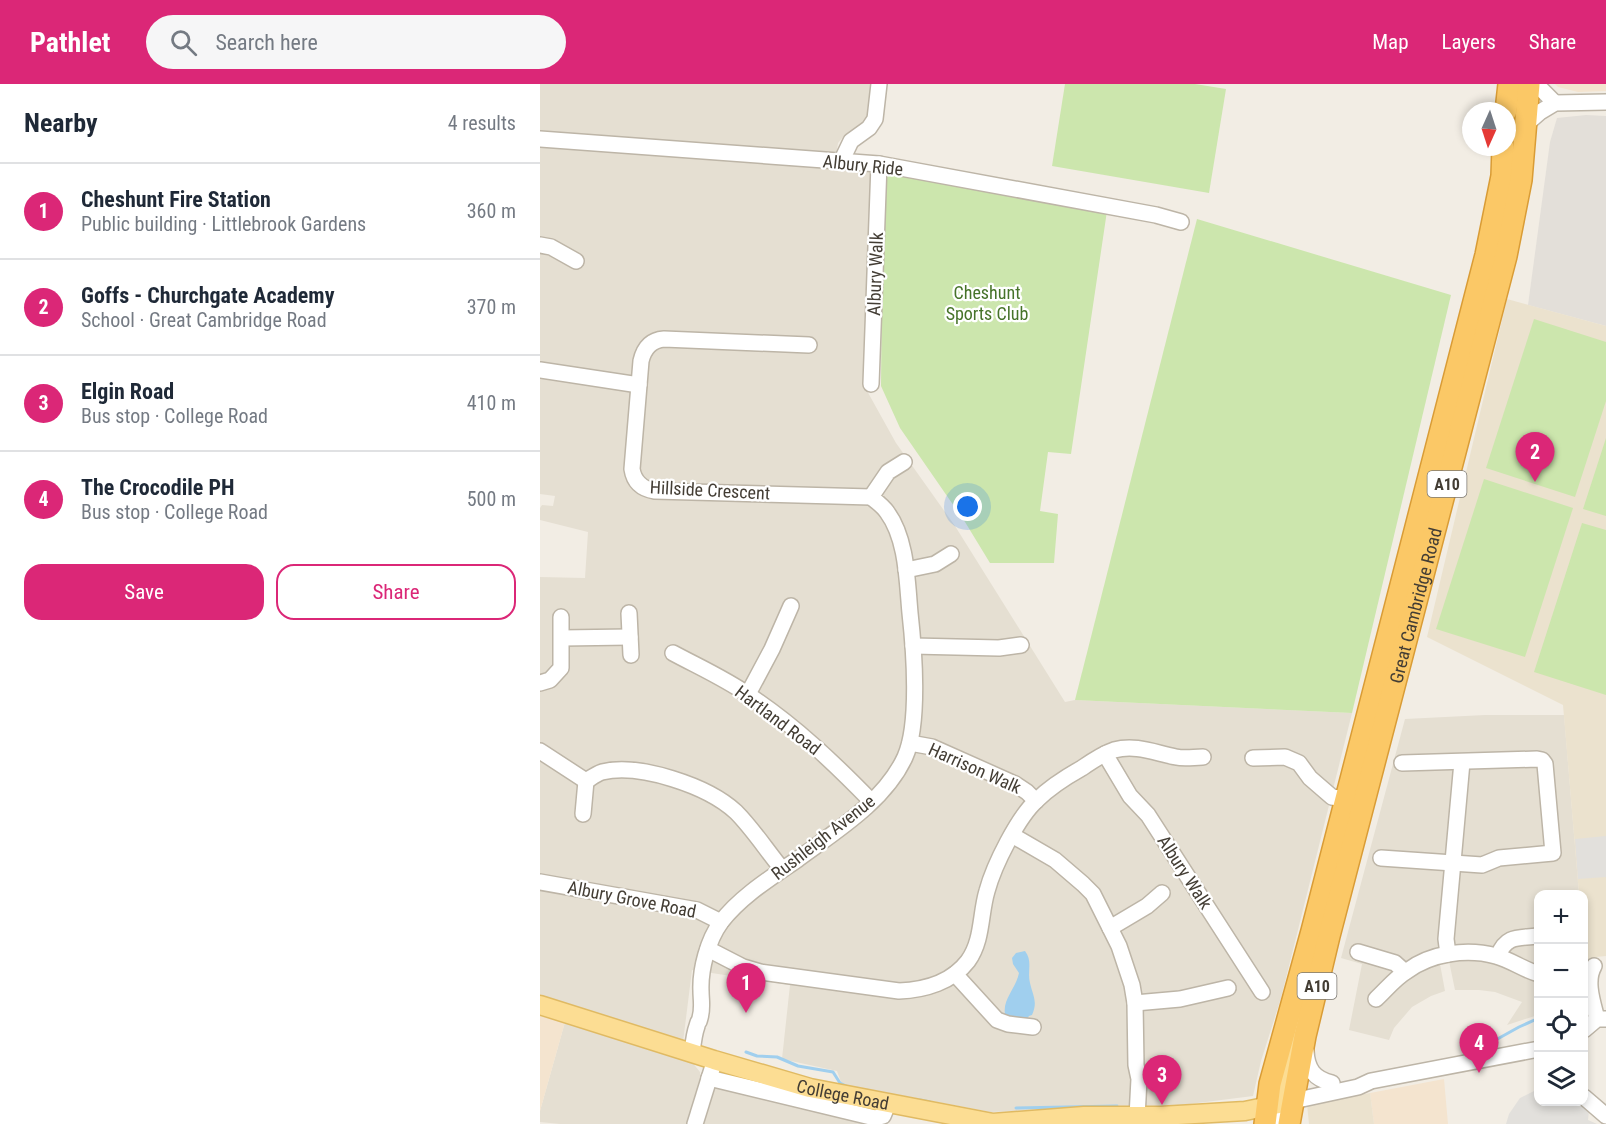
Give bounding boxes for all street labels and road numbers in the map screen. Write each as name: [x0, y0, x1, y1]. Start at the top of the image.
street label: Albury Ride: [822, 150, 904, 180]
street label: Albury Walk: [863, 232, 887, 316]
road number: A10: [1428, 471, 1466, 497]
street label: Hillside Crescent: [649, 476, 771, 504]
street label: Great Cambridge Road: [1385, 525, 1445, 685]
street label: Hartland Road: [731, 681, 825, 759]
street label: Harrison Walk: [925, 738, 1025, 798]
street label: Rushleigh Avenue: [767, 790, 879, 884]
street label: Albury Walk: [1153, 831, 1217, 913]
street label: Albury Grove Road: [566, 876, 698, 922]
road number: A10: [1298, 973, 1336, 999]
street label: College Road: [794, 1074, 891, 1113]

